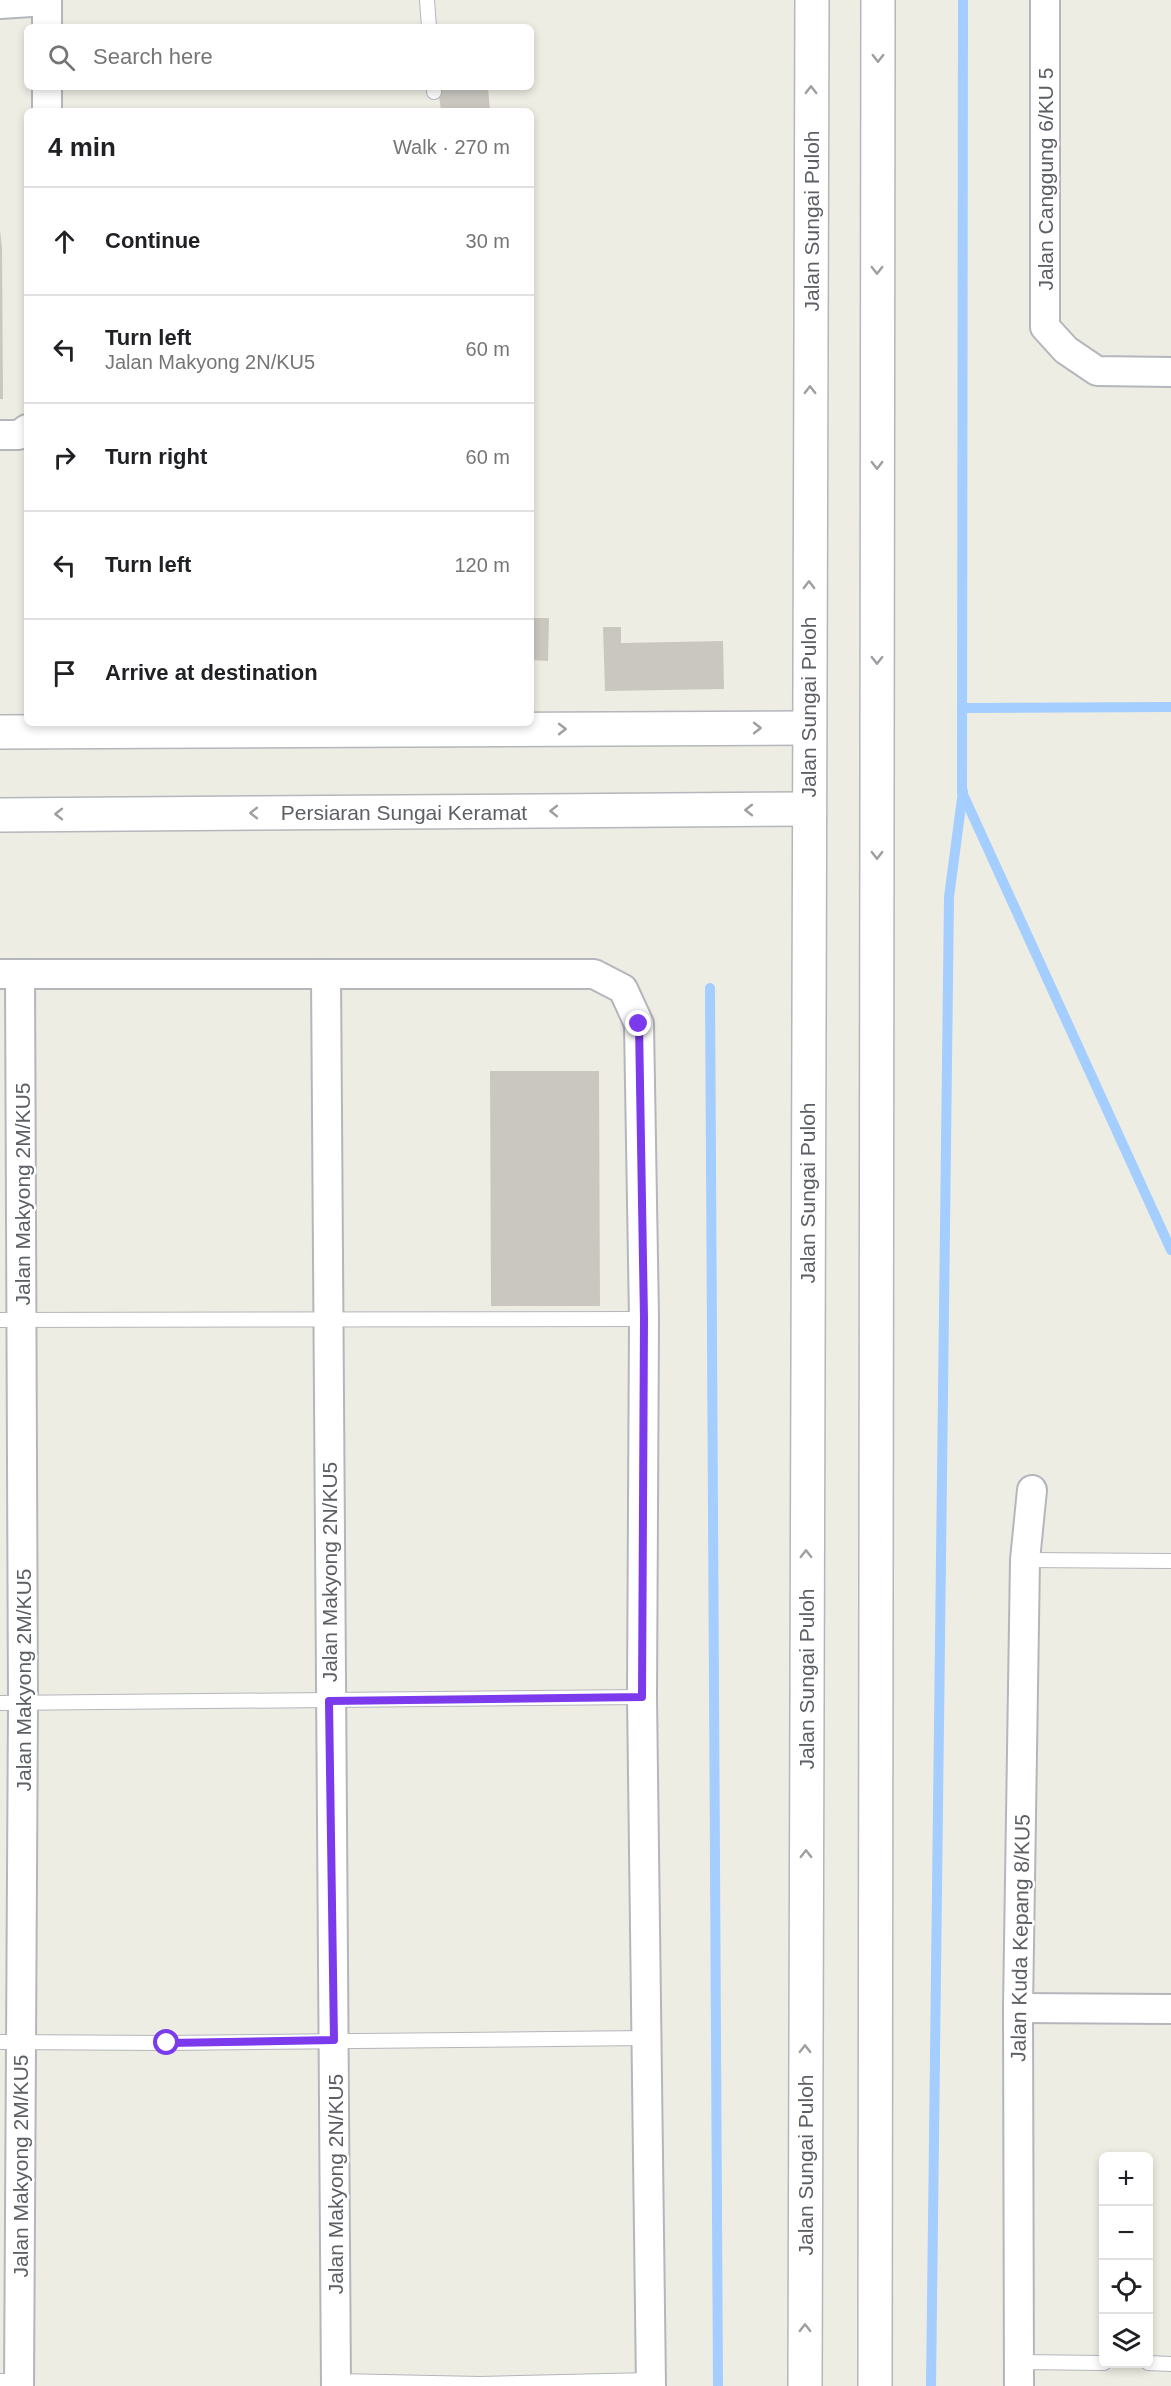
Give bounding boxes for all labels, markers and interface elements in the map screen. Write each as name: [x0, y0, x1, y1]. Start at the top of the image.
search box: [24, 24, 534, 90]
icon: search: [45, 41, 78, 74]
text: Search here: [93, 44, 213, 69]
one-way arrow: [872, 54, 884, 63]
street label: Jalan Canggung 6/KU 5: [1034, 68, 1057, 291]
one-way arrow: [805, 86, 817, 95]
street label: Jalan Sungai Puloh: [800, 131, 823, 311]
text: 4 min: [48, 132, 116, 162]
text: Walk · 270 m: [393, 136, 510, 158]
icon: ahead: [48, 225, 81, 258]
text: Continue: [105, 228, 200, 253]
text: 30 m: [466, 230, 510, 252]
one-way arrow: [871, 265, 883, 274]
text: Turn left: [105, 325, 191, 350]
icon: left: [48, 333, 81, 366]
text: 60 m: [466, 338, 510, 360]
text: Jalan Makyong 2N/KU5: [105, 351, 315, 373]
one-way arrow: [804, 386, 816, 395]
icon: right: [48, 441, 81, 474]
text: Turn right: [105, 444, 207, 469]
text: 60 m: [466, 446, 510, 468]
one-way arrow: [871, 460, 883, 469]
icon: left: [48, 549, 81, 582]
text: Turn left: [105, 552, 191, 577]
text: 120 m: [454, 554, 510, 576]
one-way arrow: [803, 581, 815, 590]
street label: Jalan Sungai Puloh: [797, 617, 820, 797]
one-way arrow: [871, 655, 883, 664]
icon: arrive: [48, 657, 81, 690]
text: Arrive at destination: [105, 660, 318, 685]
one-way arrow: [753, 722, 762, 734]
one-way arrow: [558, 723, 567, 735]
street label: Persiaran Sungai Keramat: [281, 801, 527, 824]
one-way arrow: [745, 804, 754, 816]
one-way arrow: [550, 805, 559, 817]
one-way arrow: [250, 807, 259, 819]
one-way arrow: [55, 808, 64, 820]
one-way arrow: [871, 850, 883, 859]
route end: [625, 1010, 651, 1036]
street label: Jalan Makyong 2M/KU5: [11, 1083, 34, 1305]
street label: Jalan Sungai Puloh: [796, 1103, 819, 1283]
street label: Jalan Makyong 2N/KU5: [318, 1462, 341, 1682]
one-way arrow: [800, 1549, 812, 1558]
street label: Jalan Makyong 2M/KU5: [12, 1569, 35, 1791]
street label: Jalan Sungai Puloh: [795, 1589, 818, 1769]
street label: Jalan Kuda Kepang 8/KU5: [1006, 1814, 1034, 2062]
one-way arrow: [800, 1849, 812, 1858]
route start: [153, 2029, 179, 2055]
one-way arrow: [799, 2044, 811, 2053]
street label: Jalan Makyong 2M/KU5: [9, 2055, 32, 2277]
street label: Jalan Makyong 2N/KU5: [324, 2074, 347, 2294]
street label: Jalan Sungai Puloh: [794, 2075, 817, 2255]
map controls: [1099, 2152, 1153, 2368]
button: +: [1099, 2152, 1153, 2206]
button: −: [1099, 2206, 1153, 2260]
button: locate: [1099, 2260, 1153, 2314]
button: layers: [1099, 2314, 1153, 2368]
one-way arrow: [799, 2323, 811, 2332]

